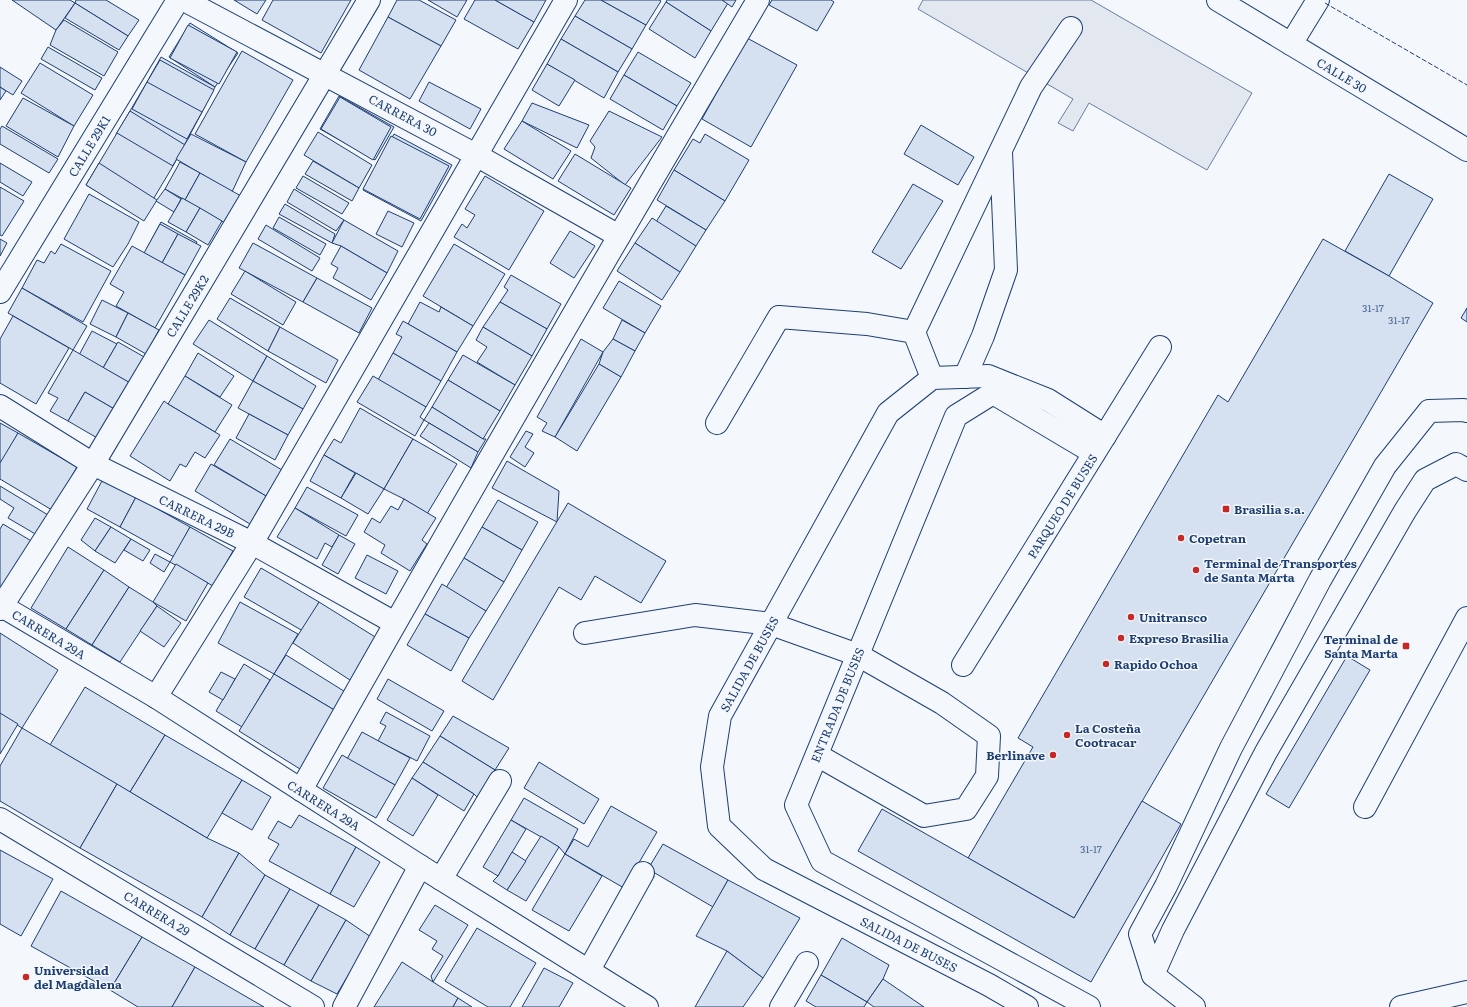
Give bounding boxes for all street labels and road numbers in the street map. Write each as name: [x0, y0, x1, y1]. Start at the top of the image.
street label: CALLE 30: [1313, 53, 1371, 97]
street label: CARRERA 30: [365, 89, 441, 141]
street label: CALLE 29K1: [64, 112, 114, 180]
street label: CALLE 29K2: [161, 271, 213, 341]
street label: PARQUEO DE BUSES: [1023, 450, 1101, 562]
street label: CARRERA 29B: [156, 490, 238, 542]
street label: CARRERA 29A: [9, 605, 89, 663]
street label: SALIDA DE BUSES: [715, 613, 783, 715]
street label: ENTRADA DE BUSES: [806, 645, 868, 765]
street label: CARRERA 29A: [284, 775, 364, 835]
street label: CARRERA 29: [121, 886, 193, 940]
street label: SALIDA DE BUSES: [857, 912, 961, 976]

